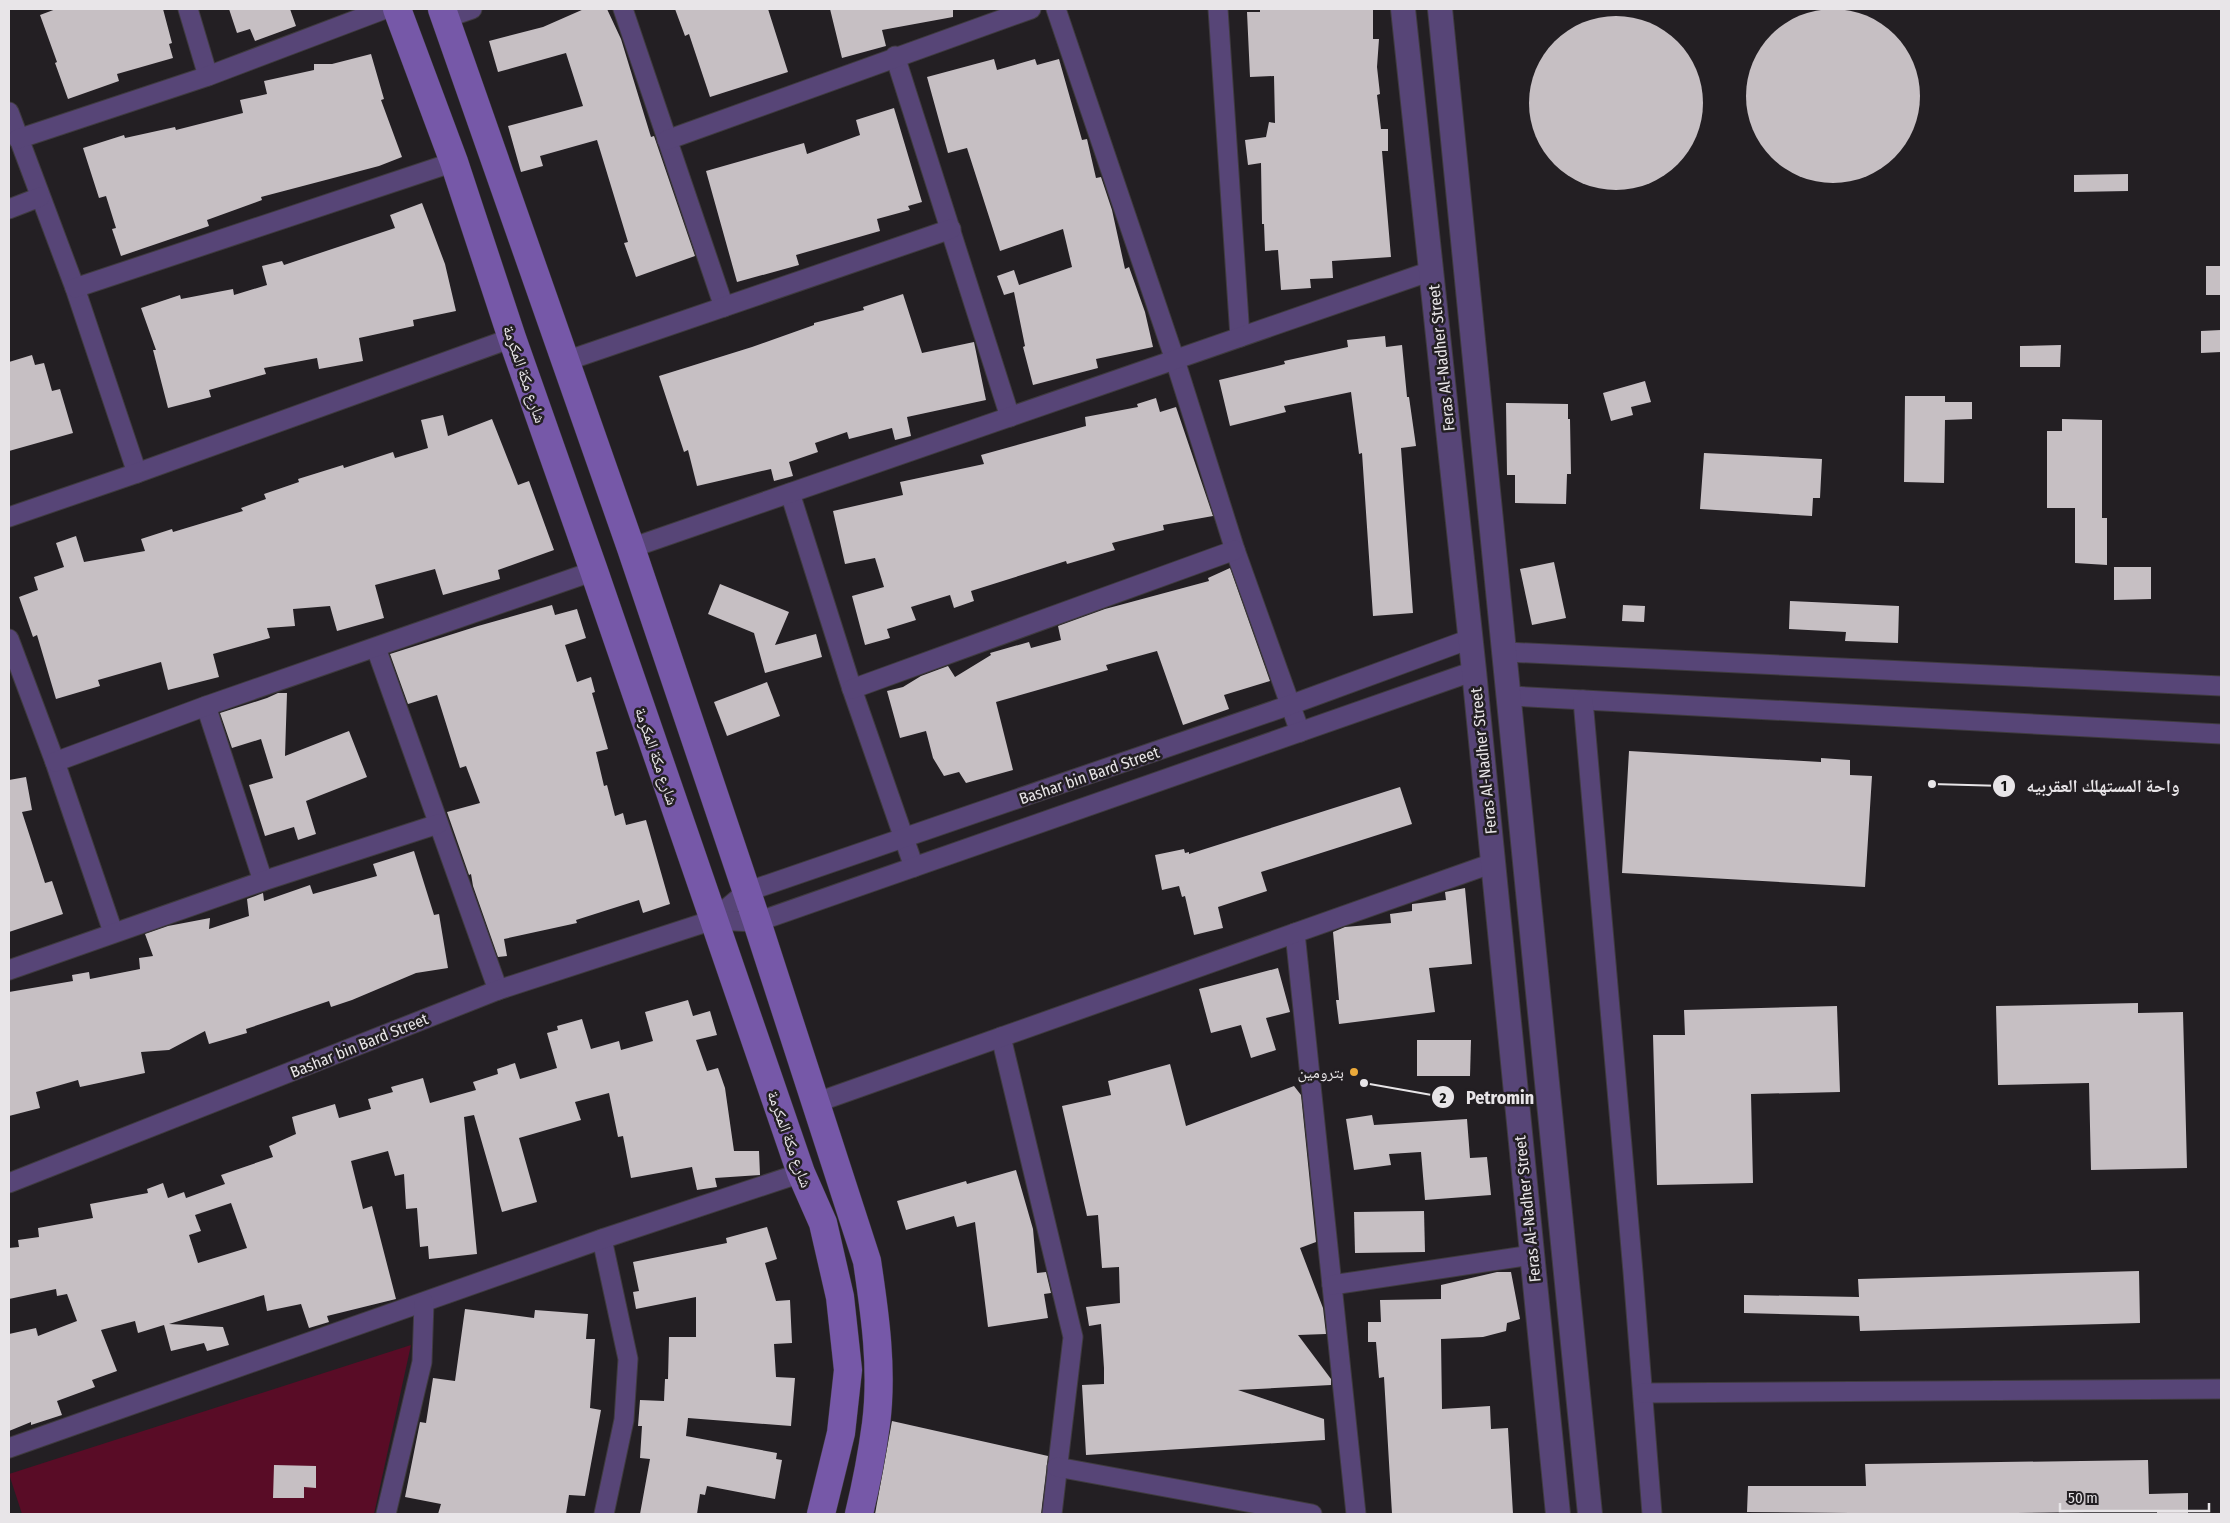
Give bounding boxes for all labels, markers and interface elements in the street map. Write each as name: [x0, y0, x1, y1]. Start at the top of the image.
street label: Feras Al-Nadher Street: [1424, 283, 1459, 432]
street label: شارع مكة المكرمة: [498, 323, 550, 426]
street label: Feras Al-Nadher Street: [1466, 686, 1501, 835]
street label: شارع مكة المكرمة: [630, 705, 682, 808]
street label: Bashar bin Bard Street: [1017, 742, 1163, 808]
callout: واحة المستهلك العقربيه: [1992, 769, 2190, 802]
text: واحة المستهلك العقربيه: [2026, 775, 2180, 797]
text: 1: [2001, 777, 2007, 795]
street label: Bashar bin Bard Street: [287, 1009, 432, 1082]
place label: بترومين: [1297, 1063, 1344, 1083]
marker: بترومين: [1348, 1066, 1360, 1078]
callout: Petromin: [1431, 1081, 1544, 1114]
text: Petromin: [1466, 1087, 1534, 1109]
street label: شارع مكة المكرمة: [762, 1088, 816, 1191]
text: 2: [1439, 1089, 1447, 1107]
street label: Feras Al-Nadher Street: [1510, 1134, 1545, 1283]
scale bar: [2060, 1480, 2209, 1512]
text: 50 m: [2068, 1489, 2098, 1507]

